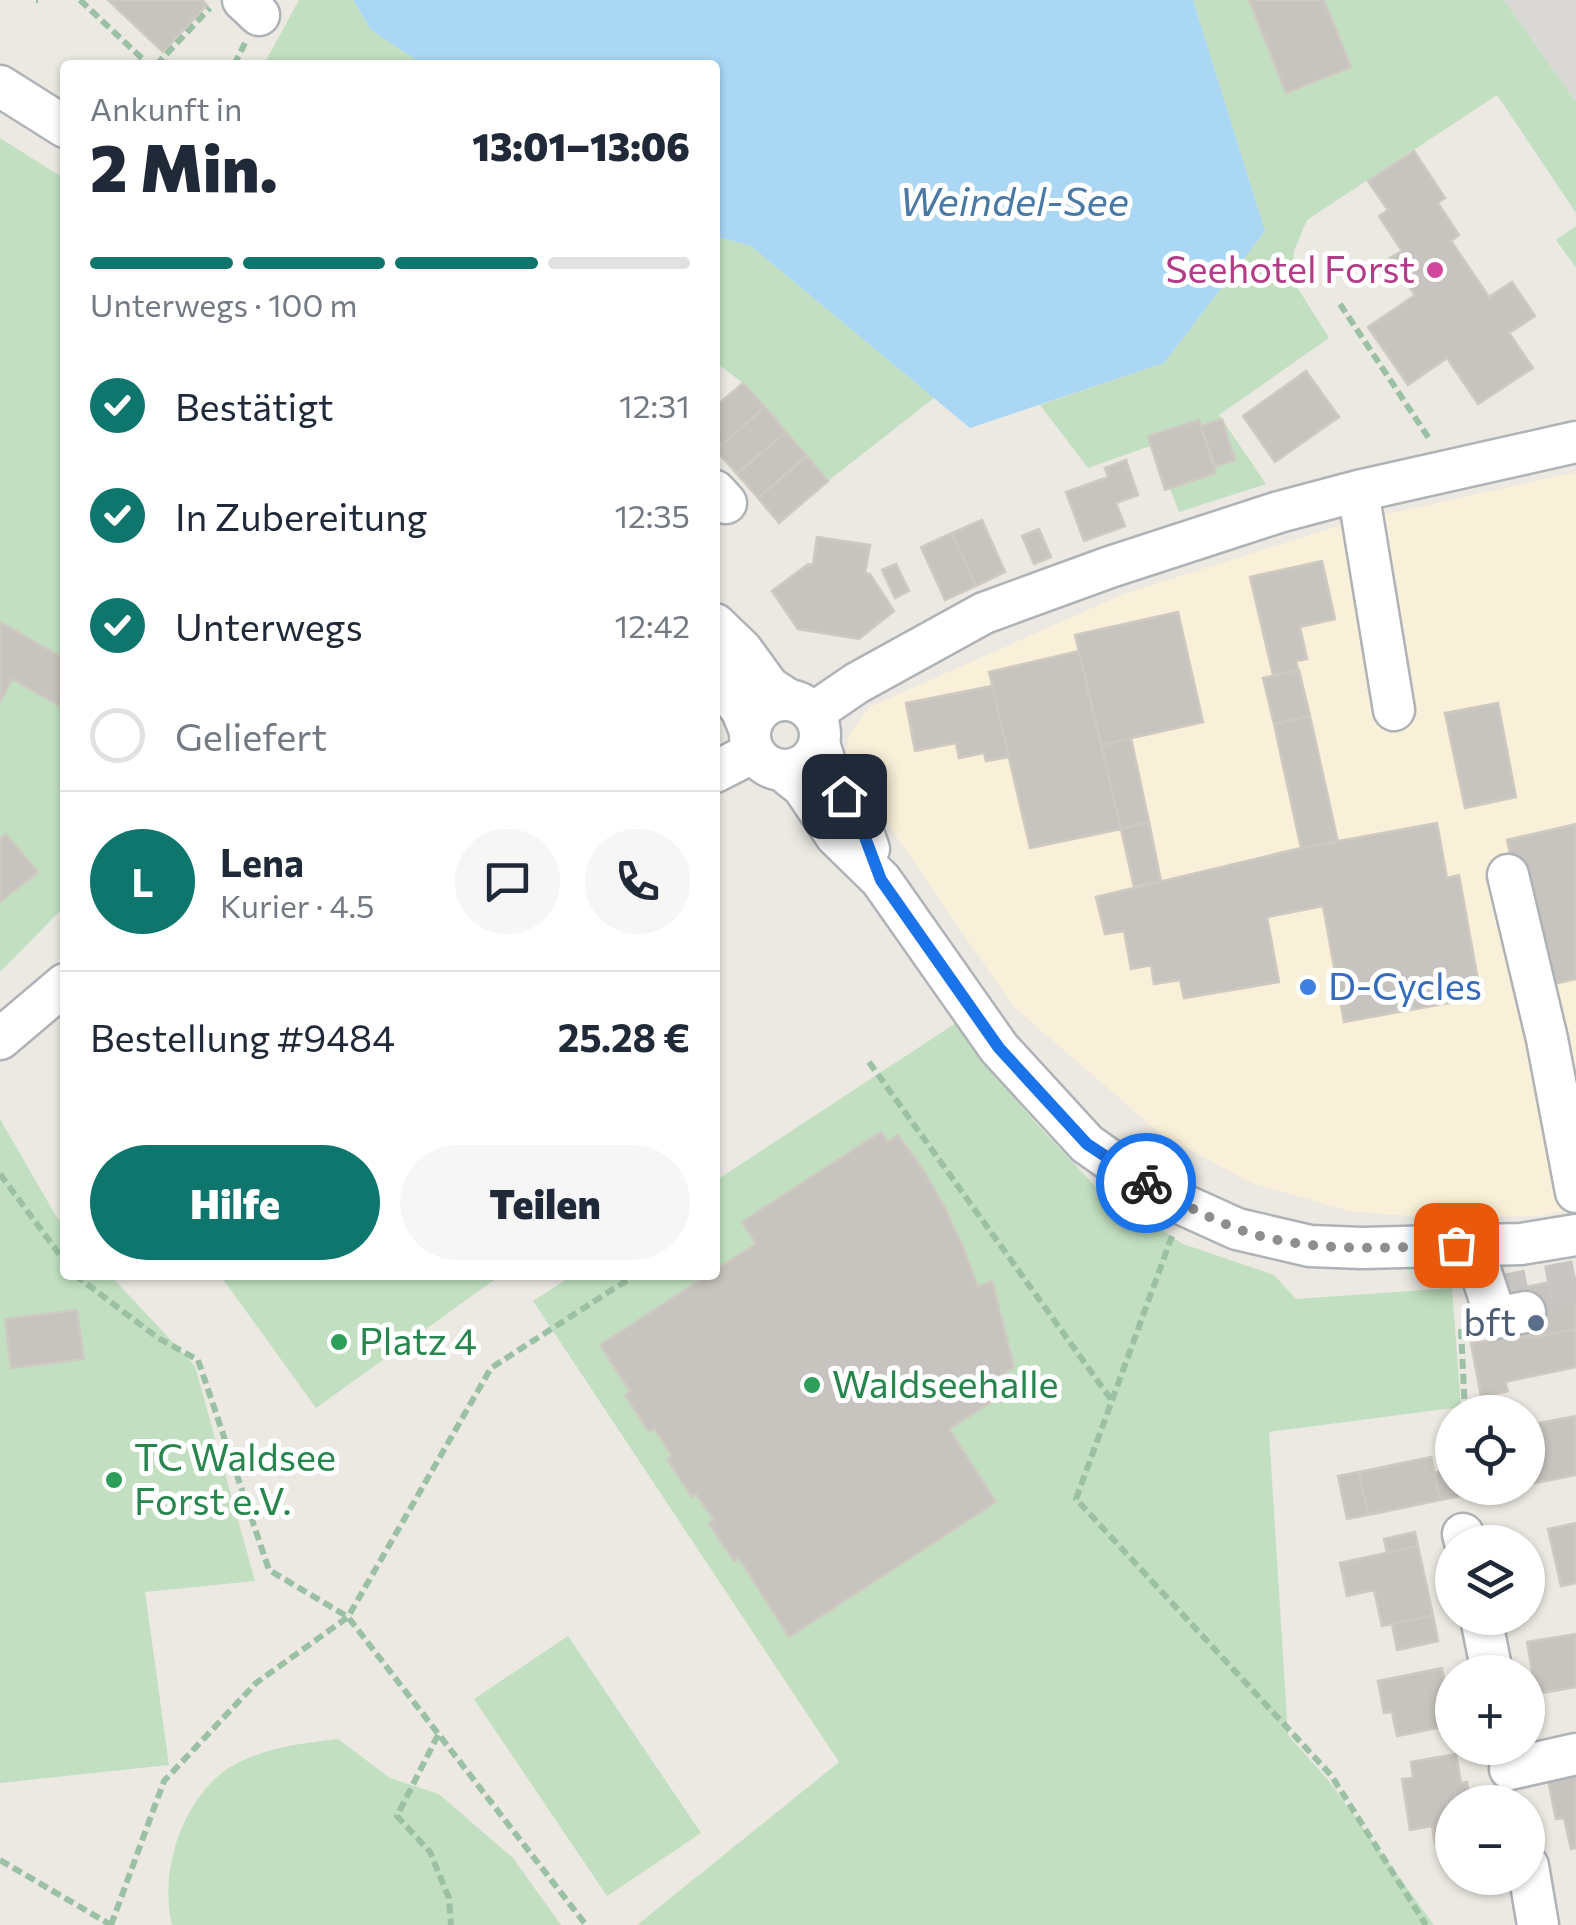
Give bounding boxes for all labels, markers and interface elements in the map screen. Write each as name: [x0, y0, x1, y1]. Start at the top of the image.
text: Ankunft in: [90, 88, 242, 128]
text: 13:01–13:06: [472, 122, 690, 169]
text: 2 Min.: [90, 126, 278, 205]
water label: Weindel-See: [899, 175, 1129, 224]
place label: Seehotel Forst: [1165, 244, 1415, 291]
marker: Seehotel Forst: [1424, 259, 1446, 281]
text: Unterwegs · 100 m: [90, 284, 357, 324]
icon: check: [90, 378, 145, 433]
text: Bestätigt: [175, 382, 334, 429]
text: 12:31: [619, 385, 690, 425]
icon: check: [90, 488, 145, 543]
text: In Zubereitung: [175, 492, 427, 539]
text: 12:35: [614, 495, 690, 535]
icon: check: [90, 598, 145, 653]
text: Unterwegs: [175, 602, 363, 649]
text: 12:42: [615, 605, 690, 645]
text: Geliefert: [175, 712, 327, 759]
pin: [802, 754, 887, 839]
icon: home: [817, 769, 872, 824]
button: chat: [455, 829, 560, 934]
button: phone: [585, 829, 690, 934]
text: Lena: [220, 838, 304, 885]
text: L: [131, 858, 154, 905]
text: Kurier · 4.5: [220, 885, 374, 925]
place label: D-Cycles: [1328, 961, 1482, 1008]
marker: D-Cycles: [1297, 976, 1319, 998]
text: Bestellung #9484: [90, 1013, 395, 1060]
text: 25.28 €: [558, 1013, 690, 1060]
courier: [1096, 1133, 1196, 1233]
button: Hilfe: [90, 1145, 380, 1260]
button: Teilen: [400, 1145, 690, 1260]
icon: bike: [1119, 1156, 1174, 1211]
pin: [1414, 1203, 1499, 1288]
icon: bag: [1429, 1218, 1484, 1273]
place label: bft: [1463, 1297, 1516, 1344]
marker: bft: [1525, 1312, 1547, 1334]
place label: Platz 4: [359, 1316, 477, 1363]
marker: Platz 4: [328, 1331, 350, 1353]
place label: Waldseehalle: [832, 1359, 1059, 1406]
marker: Waldseehalle: [801, 1374, 823, 1396]
map controls: [1435, 1395, 1545, 1895]
button: locate: [1435, 1395, 1545, 1505]
place label: TC Waldsee Forst e.V.: [134, 1432, 336, 1523]
marker: TC Waldsee Forst e.V.: [103, 1469, 125, 1491]
button: layers: [1435, 1525, 1545, 1635]
button: +: [1435, 1655, 1545, 1765]
button: −: [1435, 1785, 1545, 1895]

